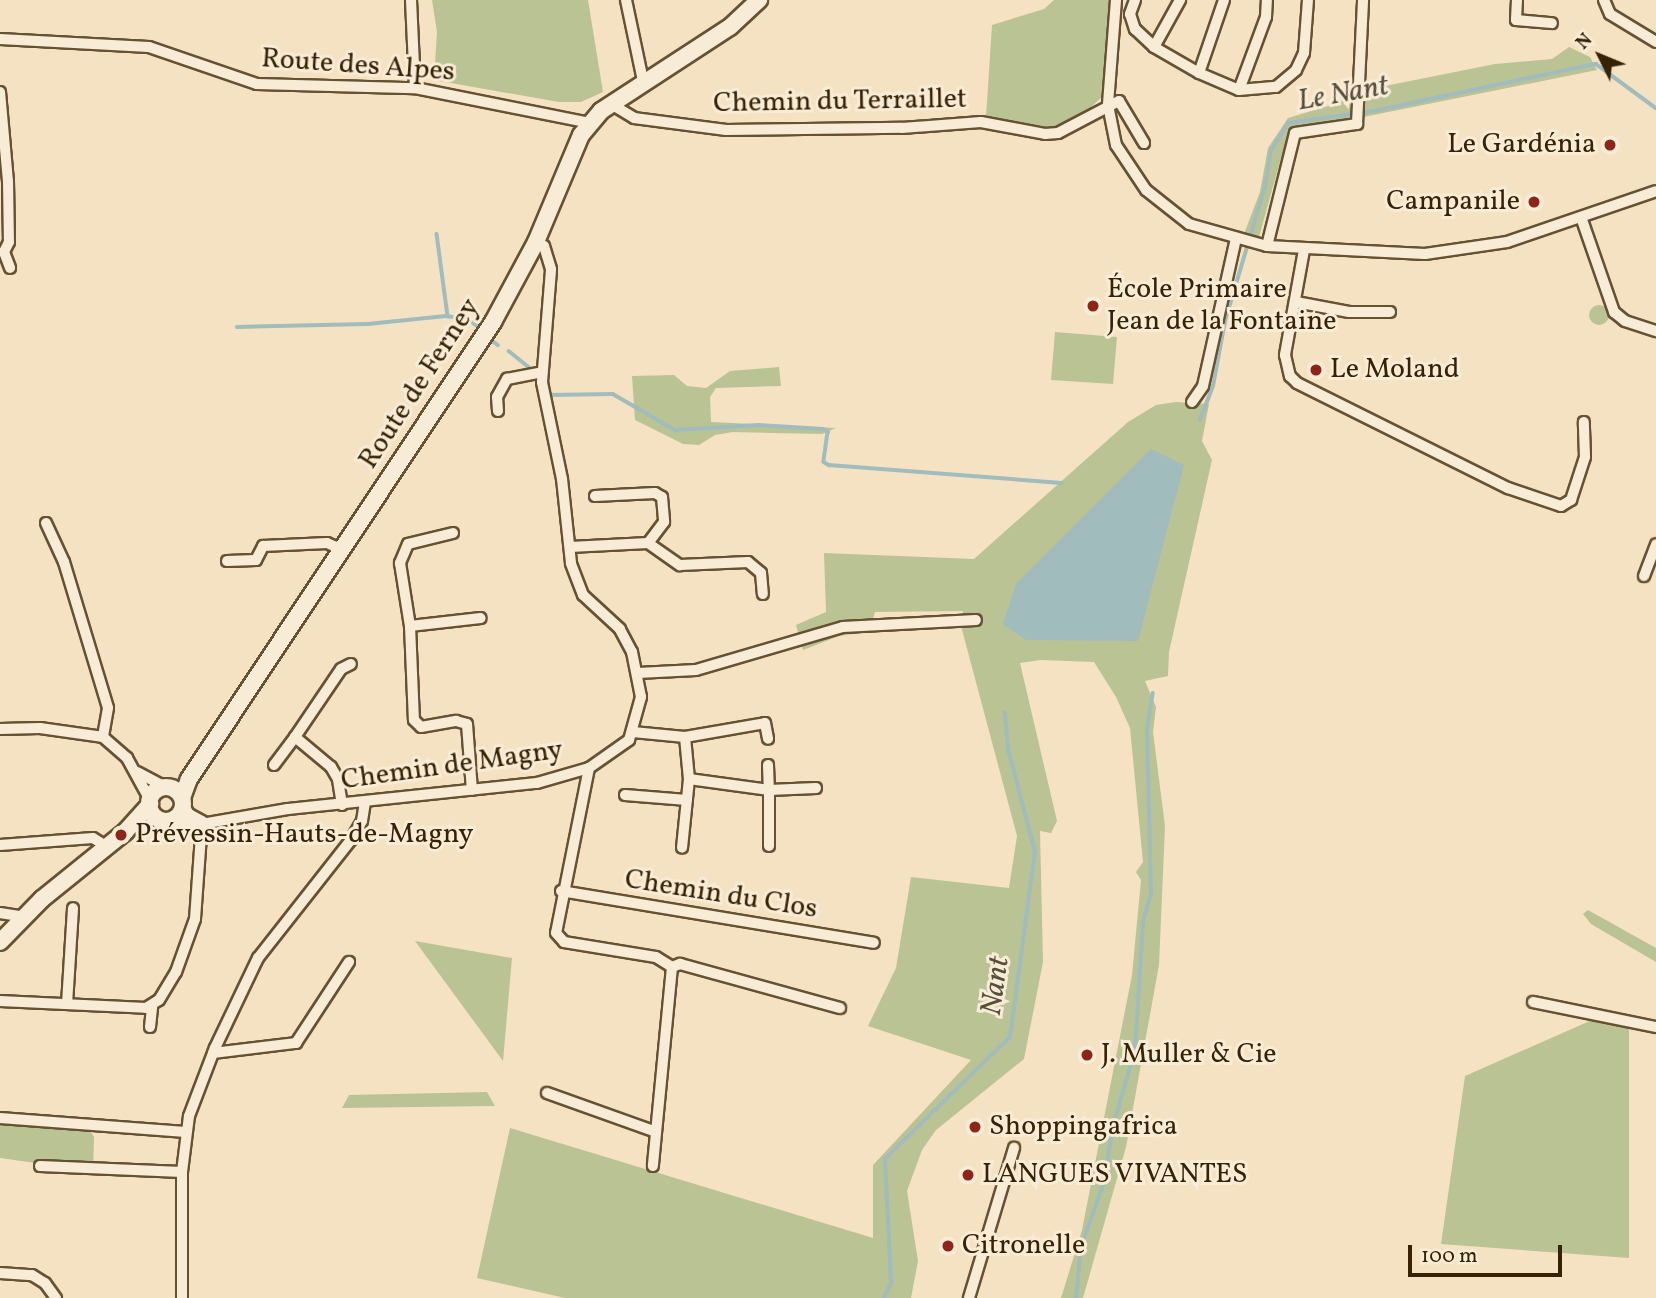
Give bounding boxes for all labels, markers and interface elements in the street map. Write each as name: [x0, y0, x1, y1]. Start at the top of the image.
north arrow: [1565, 21, 1635, 91]
text: N: [1570, 28, 1599, 56]
street label: Route des Alpes: [260, 42, 456, 90]
water label: Le Nant: [1295, 68, 1391, 120]
street label: Chemin du Terraillet: [713, 83, 967, 121]
place label: Le Gardénia: [1447, 128, 1596, 162]
marker: Le Gardénia: [1602, 137, 1618, 153]
place label: Campanile: [1386, 185, 1520, 219]
marker: Campanile: [1526, 194, 1542, 210]
place label: École Primaire Jean de la Fontaine: [1107, 273, 1336, 339]
street label: Route de Ferney: [352, 292, 488, 476]
marker: École Primaire Jean de la Fontaine: [1085, 298, 1101, 314]
place label: Le Moland: [1330, 353, 1459, 387]
marker: Le Moland: [1308, 362, 1324, 378]
street label: Chemin de Magny: [339, 734, 565, 798]
place label: Prévessin-Hauts-de-Magny: [135, 818, 473, 852]
marker: Prévessin-Hauts-de-Magny: [113, 827, 129, 843]
street label: Chemin du Clos: [622, 863, 820, 927]
water label: Nant: [974, 954, 1018, 1018]
place label: J. Muller & Cie: [1101, 1038, 1277, 1072]
marker: J. Muller & Cie: [1079, 1047, 1095, 1063]
place label: Shoppingafrica: [989, 1110, 1178, 1144]
marker: Shoppingafrica: [967, 1119, 983, 1135]
place label: LANGUES VIVANTES: [982, 1158, 1248, 1192]
marker: LANGUES VIVANTES: [960, 1167, 976, 1183]
place label: Citronelle: [962, 1229, 1085, 1263]
scale bar: [1411, 1232, 1565, 1276]
marker: Citronelle: [940, 1238, 956, 1254]
text: 100 m: [1421, 1242, 1478, 1271]

